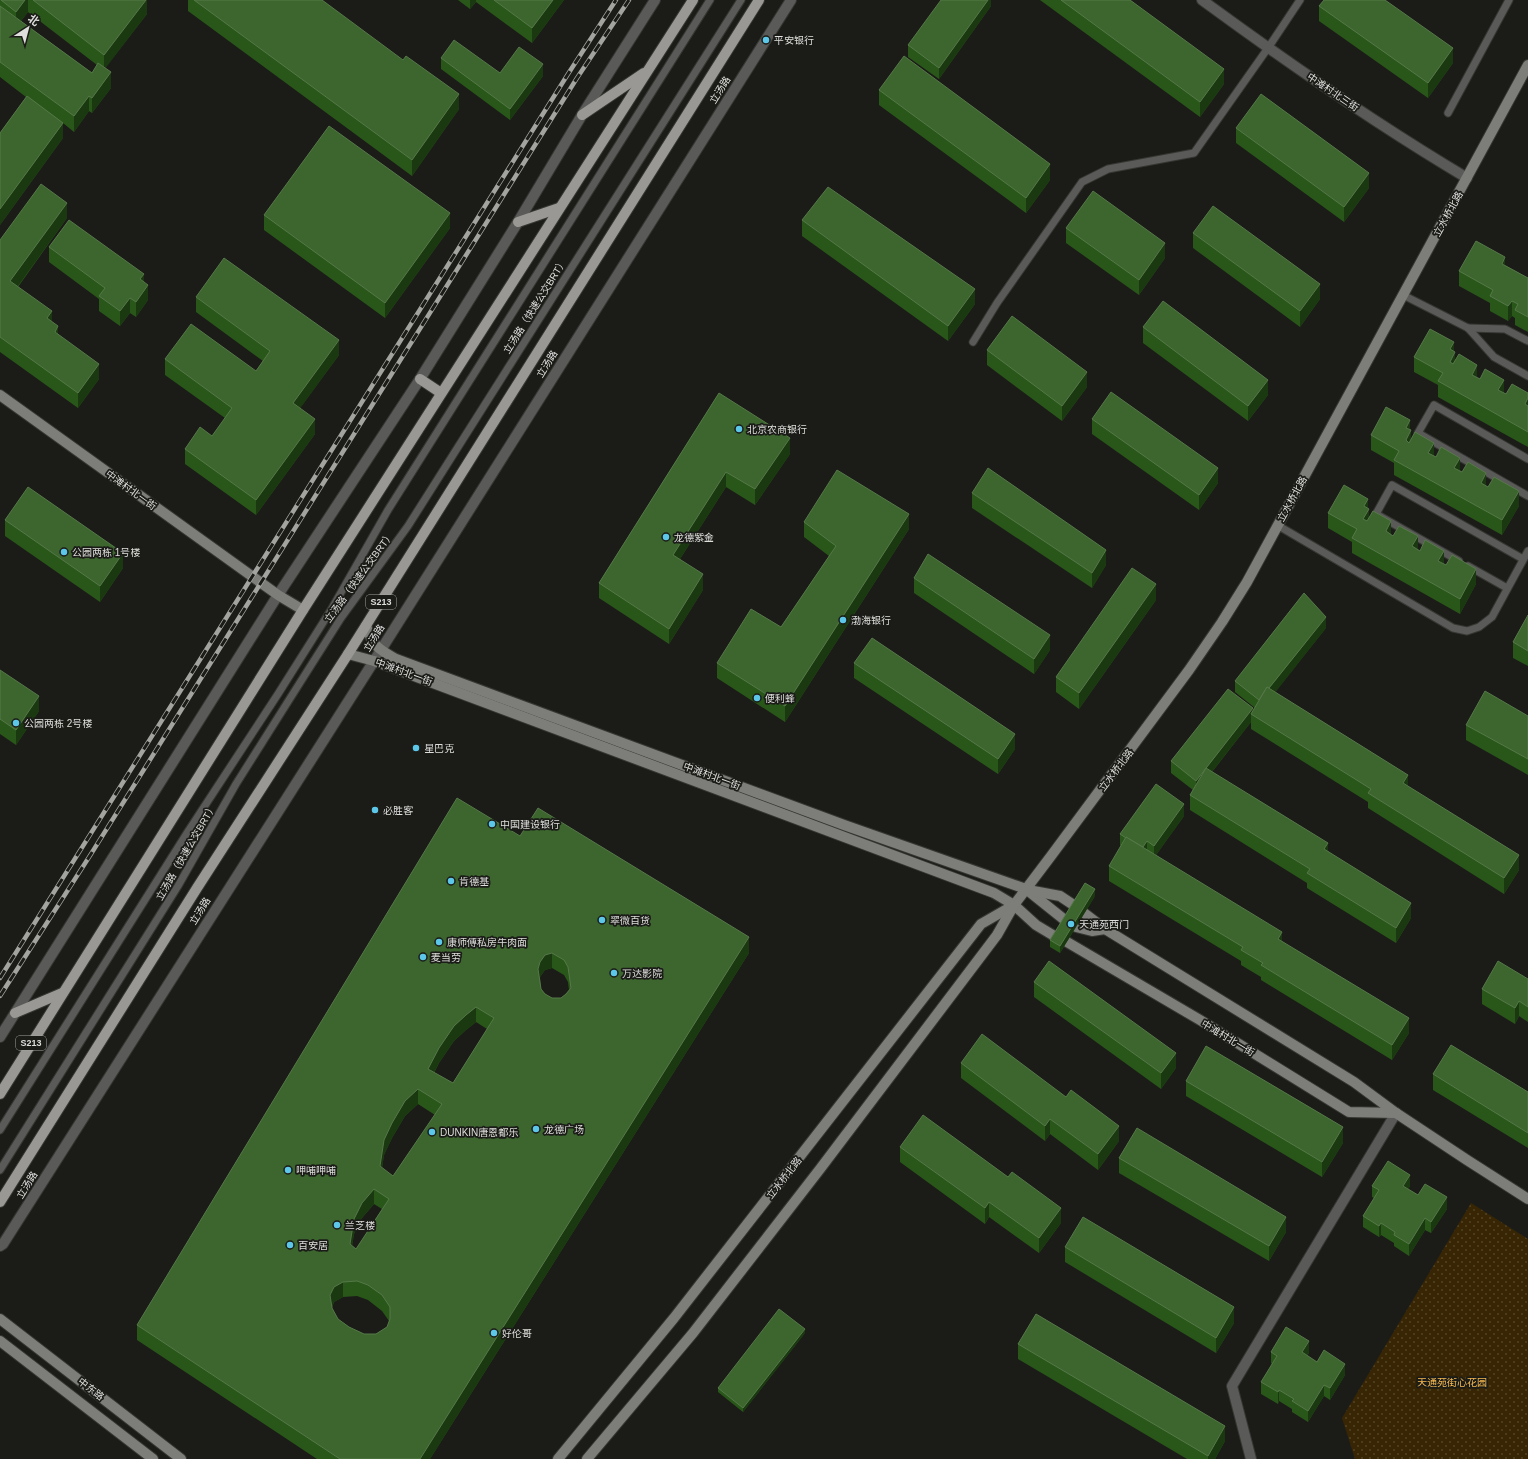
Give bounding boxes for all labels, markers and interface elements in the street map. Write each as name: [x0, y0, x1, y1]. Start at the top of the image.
north arrow: [8, 8, 48, 48]
text: 北: [26, 12, 42, 28]
marker: 平安银行: [761, 35, 771, 45]
place label: 平安银行: [774, 35, 814, 46]
street label: 中滩村北三街: [1305, 71, 1361, 113]
street label: 立汤路: [707, 74, 733, 106]
street label: 立水桥北路: [1431, 189, 1465, 239]
street label: 立汤路（快速公交BRT）: [501, 257, 569, 355]
street label: 立汤路: [534, 348, 560, 380]
marker: 北京农商银行: [734, 424, 744, 434]
place label: 北京农商银行: [747, 424, 807, 435]
street label: 中滩村北一街: [103, 468, 159, 512]
street label: 立水桥北路: [1275, 474, 1309, 524]
street label: 立汤路（快速公交BRT）: [322, 529, 396, 625]
marker: 龙德紫金: [661, 532, 671, 542]
place label: 龙德紫金: [674, 532, 714, 543]
marker: 公园两栋 1号楼: [59, 547, 69, 557]
place label: 公园两栋 1号楼: [72, 547, 140, 558]
road number: S213: [366, 595, 396, 609]
marker: 渤海银行: [838, 615, 848, 625]
place label: 渤海银行: [851, 615, 891, 626]
street label: 立汤路: [361, 622, 387, 654]
street label: 中滩村北一街: [374, 657, 434, 687]
marker: 便利蜂: [752, 693, 762, 703]
place label: 便利蜂: [765, 693, 795, 704]
marker: 公园两栋 2号楼: [11, 718, 21, 728]
place label: 公园两栋 2号楼: [24, 718, 92, 729]
marker: 星巴克: [411, 743, 421, 753]
place label: 星巴克: [424, 743, 454, 754]
street label: 立水桥北路: [1097, 747, 1135, 793]
street label: 中滩村北一街: [682, 761, 742, 791]
street label: 立汤路（快速公交BRT）: [154, 802, 218, 902]
marker: 必胜客: [370, 805, 380, 815]
place label: 必胜客: [383, 805, 414, 816]
marker: 中国建设银行: [487, 819, 497, 829]
place label: 中国建设银行: [500, 819, 560, 830]
marker: 肯德基: [446, 876, 456, 886]
place label: 肯德基: [459, 876, 489, 887]
street label: 立汤路: [187, 895, 213, 927]
marker: 翠微百货: [597, 915, 607, 925]
place label: 翠微百货: [610, 915, 650, 926]
marker: 天通苑西门: [1066, 919, 1076, 929]
place label: 天通苑西门: [1079, 919, 1129, 930]
marker: 康师傅私房牛肉面: [434, 937, 444, 947]
place label: 康师傅私房牛肉面: [447, 937, 527, 948]
marker: 麦当劳: [418, 952, 428, 962]
place label: 麦当劳: [431, 952, 461, 963]
marker: 万达影院: [609, 968, 619, 978]
place label: 万达影院: [622, 968, 662, 979]
street label: 中滩村北一街: [1199, 1018, 1257, 1058]
road number: S213: [16, 1036, 46, 1050]
marker: 龙德广场: [531, 1124, 541, 1134]
place label: 龙德广场: [544, 1124, 584, 1135]
marker: DUNKIN唐恩都乐: [427, 1127, 437, 1137]
place label: DUNKIN唐恩都乐: [440, 1127, 518, 1138]
street label: 立水桥北路: [764, 1155, 804, 1201]
marker: 呷哺呷哺: [283, 1165, 293, 1175]
place label: 呷哺呷哺: [296, 1165, 336, 1176]
street label: 立汤路: [14, 1169, 40, 1201]
marker: 兰芝楼: [332, 1220, 342, 1230]
place label: 兰芝楼: [345, 1220, 375, 1231]
marker: 百安居: [285, 1240, 295, 1250]
place label: 百安居: [298, 1240, 328, 1251]
marker: 好伦哥: [489, 1328, 499, 1338]
place label: 好伦哥: [502, 1328, 532, 1339]
street label: 中东路: [76, 1375, 106, 1403]
park label: 天通苑街心花园: [1417, 1377, 1487, 1388]

